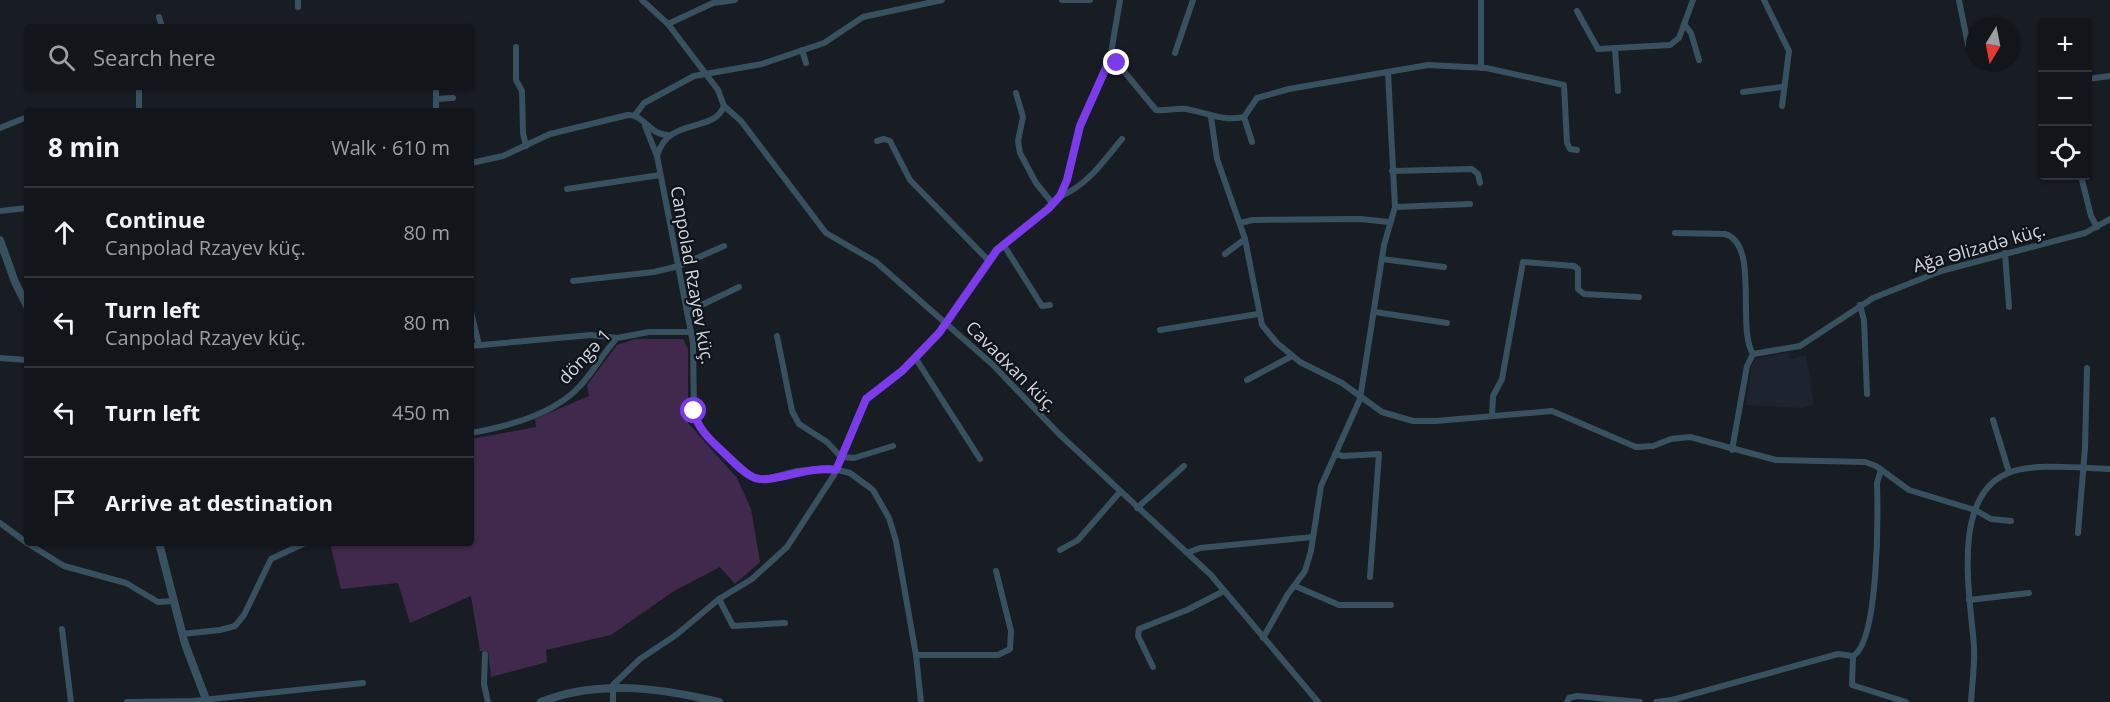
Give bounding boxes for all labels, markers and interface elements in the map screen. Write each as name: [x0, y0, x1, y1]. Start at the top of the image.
north arrow: [1966, 18, 2020, 72]
map controls: [2038, 18, 2092, 180]
button: +: [2038, 18, 2092, 72]
search box: [24, 24, 474, 90]
icon: search: [45, 41, 78, 74]
text: Search here: [93, 42, 216, 72]
route end: [1103, 49, 1129, 75]
button: −: [2038, 72, 2092, 126]
button: locate: [2038, 126, 2092, 180]
text: 8 min: [48, 129, 120, 165]
text: Walk · 610 m: [331, 134, 450, 161]
street label: Canpolad Rzayev küç.: [665, 184, 721, 366]
text: Continue: [105, 204, 205, 234]
icon: ahead: [48, 216, 81, 249]
street label: Ağa Əlizadə küç.: [1910, 217, 2048, 277]
text: 80 m: [403, 219, 450, 246]
text: Canpolad Rzayev küç.: [105, 234, 306, 261]
text: Turn left: [105, 294, 200, 324]
icon: left: [48, 306, 81, 339]
text: 80 m: [403, 309, 450, 336]
street label: Cavadxan küç.: [961, 315, 1063, 417]
street label: döngə 1: [552, 323, 616, 389]
text: Canpolad Rzayev küç.: [105, 324, 306, 351]
icon: left: [48, 396, 81, 429]
text: Turn left: [105, 397, 200, 427]
route start: [680, 397, 706, 423]
text: 450 m: [392, 399, 450, 426]
icon: arrive: [48, 486, 81, 519]
text: Arrive at destination: [105, 487, 333, 517]

